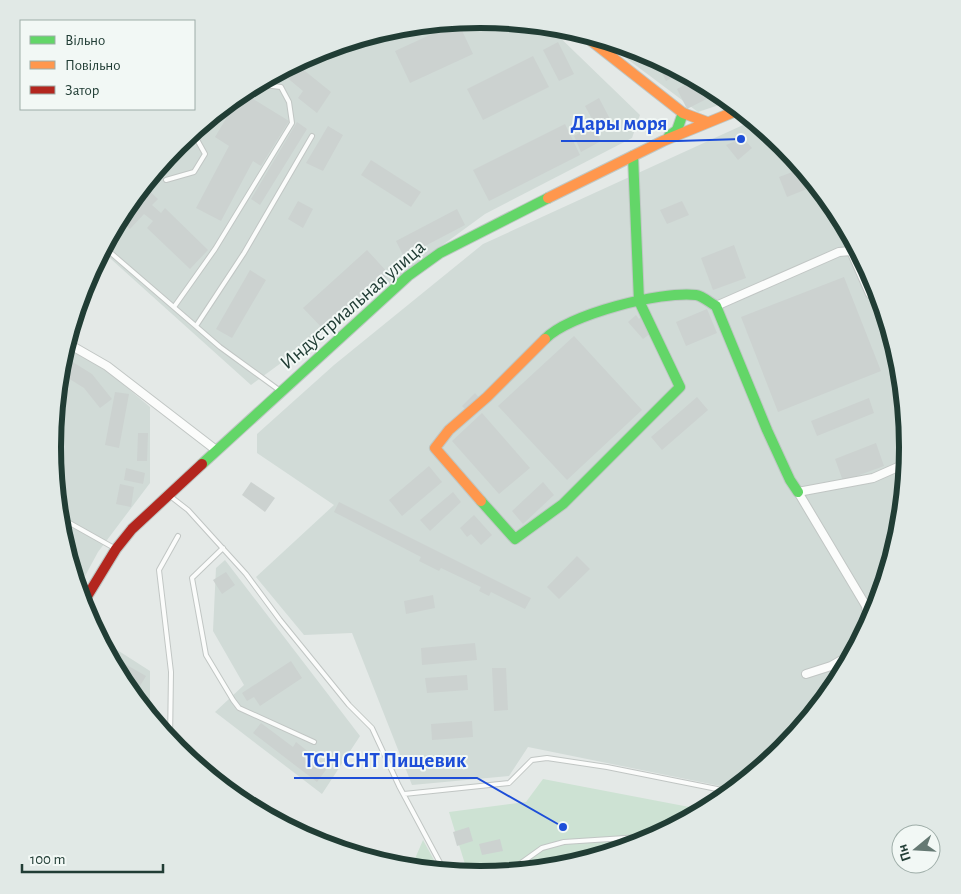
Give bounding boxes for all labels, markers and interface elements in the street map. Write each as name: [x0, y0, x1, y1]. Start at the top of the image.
legend: [20, 20, 195, 110]
text: Вільно: [65, 33, 105, 48]
text: Повільно: [65, 58, 121, 73]
text: Затор: [65, 83, 100, 98]
callout: Дары моря: [561, 105, 678, 141]
text: Дары моря: [570, 113, 668, 134]
street label: Индустриальная улица: [277, 237, 429, 373]
callout: ТСН СНТ Пищевик: [294, 742, 477, 778]
text: ТСН СНТ Пищевик: [304, 750, 467, 771]
north arrow: [891, 824, 941, 874]
scale bar: [22, 842, 164, 874]
text: Пн: [895, 842, 914, 863]
text: 100 m: [30, 852, 65, 867]

